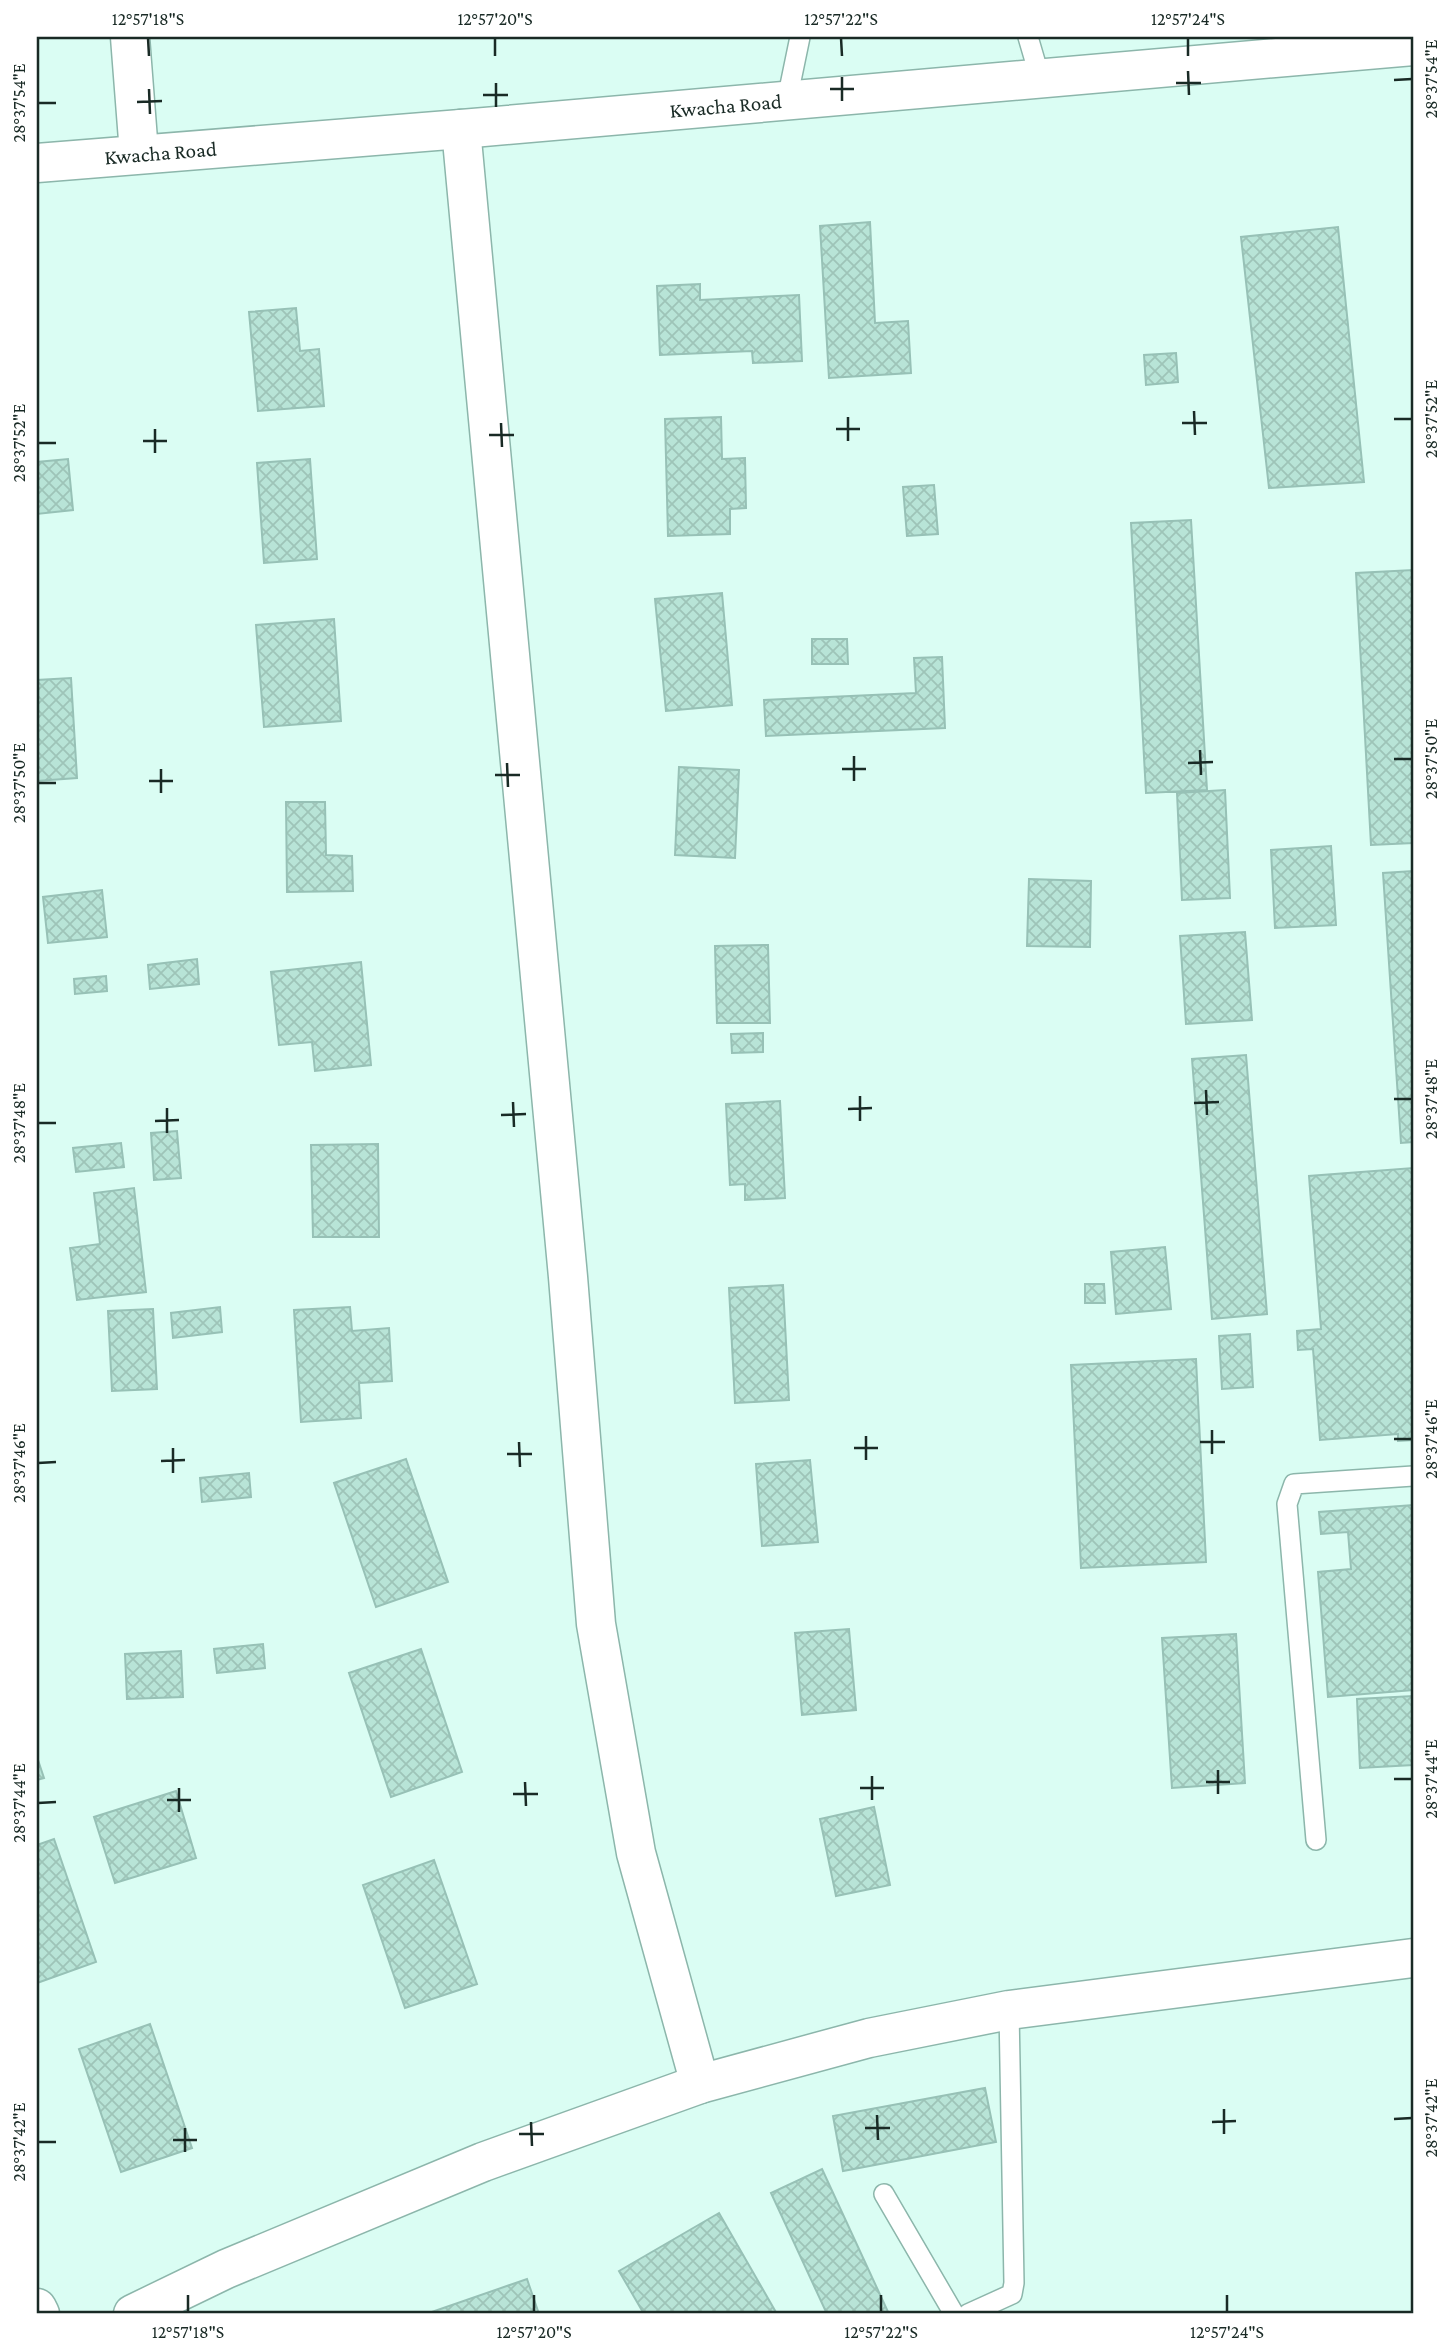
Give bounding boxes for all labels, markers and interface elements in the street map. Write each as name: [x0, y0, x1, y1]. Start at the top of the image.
text: 12°57'18"S: [112, 9, 184, 29]
text: 12°57'20"S: [457, 9, 533, 29]
text: 12°57'22"S: [804, 9, 878, 29]
text: 12°57'24"S: [1151, 9, 1225, 29]
text: 28°37'54"E: [1421, 39, 1441, 119]
text: 28°37'54"E: [9, 63, 29, 143]
street label: Kwacha Road: [669, 89, 783, 123]
street label: Kwacha Road: [104, 137, 218, 170]
text: 28°37'52"E: [1421, 380, 1441, 458]
text: 28°37'52"E: [9, 404, 29, 482]
text: 28°37'50"E: [1421, 719, 1441, 799]
text: 28°37'50"E: [9, 743, 29, 823]
text: 28°37'48"E: [1421, 1059, 1441, 1139]
text: 28°37'48"E: [9, 1083, 29, 1163]
text: 28°37'46"E: [1421, 1399, 1441, 1479]
text: 28°37'46"E: [9, 1423, 29, 1503]
text: 28°37'44"E: [1421, 1739, 1441, 1819]
text: 28°37'44"E: [9, 1763, 29, 1843]
text: 28°37'42"E: [1421, 2078, 1441, 2158]
text: 28°37'42"E: [9, 2102, 29, 2182]
text: 12°57'18"S: [152, 2322, 224, 2342]
text: 12°57'20"S: [496, 2322, 572, 2342]
text: 12°57'22"S: [844, 2322, 918, 2342]
text: 12°57'24"S: [1190, 2322, 1264, 2342]

